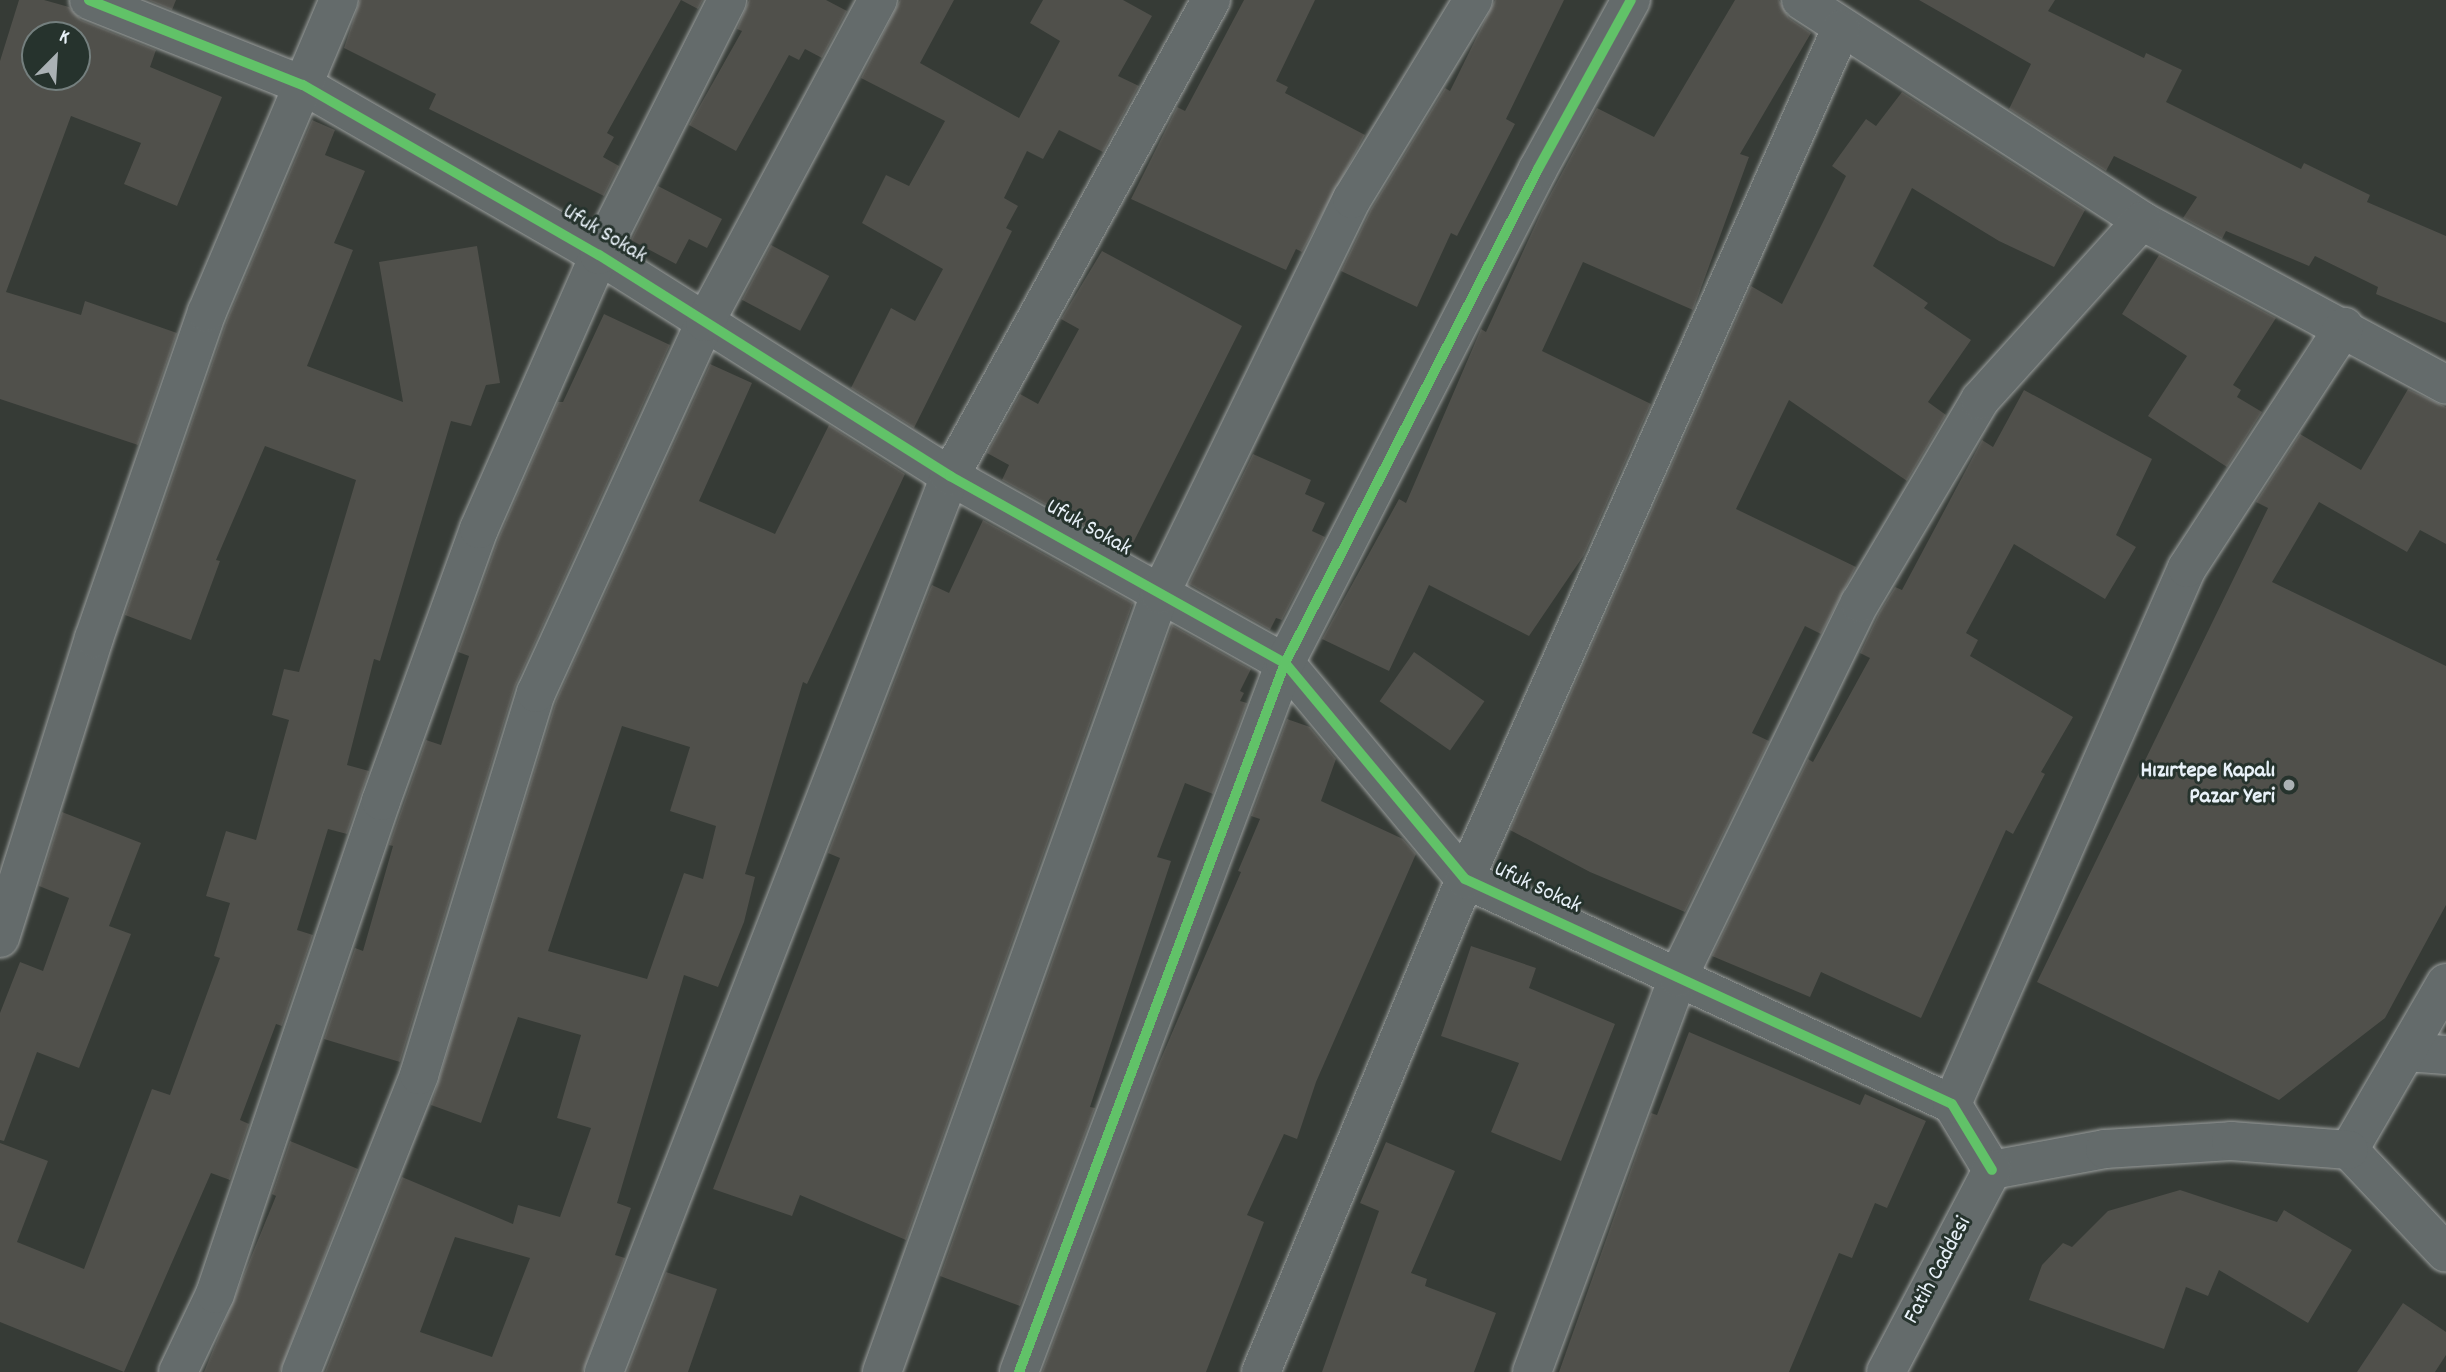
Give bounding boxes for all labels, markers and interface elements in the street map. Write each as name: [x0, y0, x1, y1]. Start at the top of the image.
north arrow: [21, 21, 91, 91]
text: K: [54, 24, 73, 52]
street label: Ufuk Sokak: [557, 199, 651, 271]
street label: Ufuk Sokak: [1040, 494, 1136, 564]
place label: Hızırtepe Kapalı Pazar Yeri: [2140, 758, 2275, 812]
marker: Hızırtepe Kapalı Pazar Yeri: [2281, 777, 2297, 793]
street label: Ufuk Sokak: [1489, 857, 1585, 921]
street label: Fatih Caddesi: [1899, 1213, 1979, 1329]

